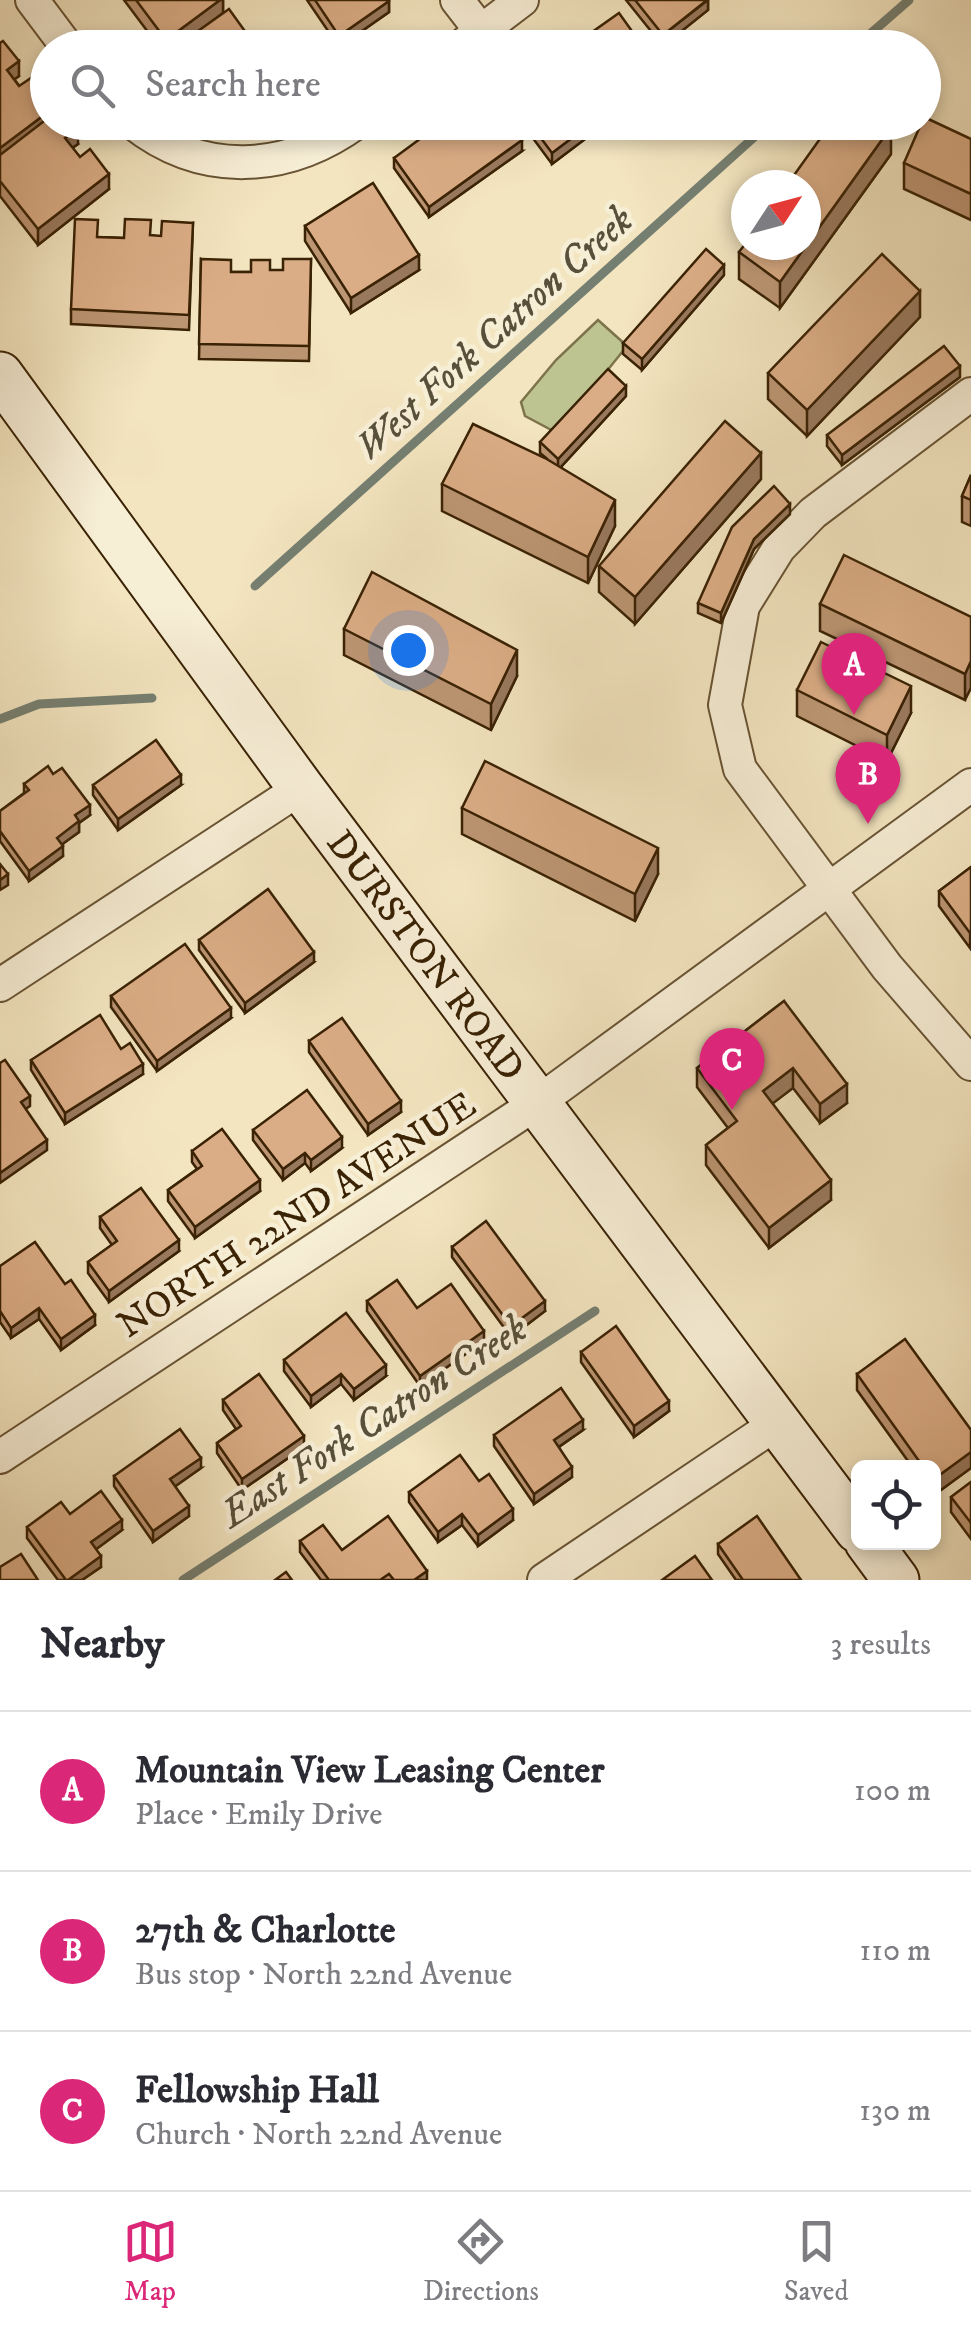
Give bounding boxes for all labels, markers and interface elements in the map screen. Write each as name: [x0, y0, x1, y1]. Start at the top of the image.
search box: [30, 30, 941, 140]
icon: search: [65, 58, 120, 113]
text: Search here: [145, 61, 321, 109]
north arrow: [731, 170, 821, 260]
water label: West Fork Catron Creek: [345, 196, 645, 472]
your location: [383, 625, 434, 676]
pin: A: [822, 632, 886, 715]
pin: B: [836, 742, 900, 824]
street label: DURSTON ROAD: [315, 821, 535, 1091]
pin: C: [700, 1028, 764, 1110]
street label: NORTH 22ND AVENUE: [109, 1082, 485, 1350]
water label: East Fork Catron Creek: [210, 1304, 538, 1541]
map controls: [851, 1460, 941, 1550]
button: locate: [851, 1460, 941, 1550]
text: Nearby: [40, 1619, 164, 1671]
text: 3 results: [830, 1625, 931, 1665]
text: Mountain View Leasing Center: [135, 1747, 604, 1795]
text: A: [62, 1771, 83, 1811]
text: 100 m: [854, 1771, 931, 1811]
text: Place · Emily Drive: [135, 1795, 383, 1835]
text: 27th & Charlotte: [135, 1907, 396, 1955]
text: B: [62, 1931, 83, 1971]
text: 110 m: [859, 1931, 931, 1971]
text: Bus stop · North 22nd Avenue: [135, 1955, 512, 1995]
text: Fellowship Hall: [135, 2067, 379, 2115]
text: C: [62, 2091, 83, 2131]
text: 130 m: [859, 2091, 931, 2131]
text: Church · North 22nd Avenue: [135, 2115, 502, 2155]
tab: Map: [123, 2214, 178, 2309]
tab: Directions: [423, 2214, 539, 2309]
tab: Saved: [784, 2214, 848, 2309]

